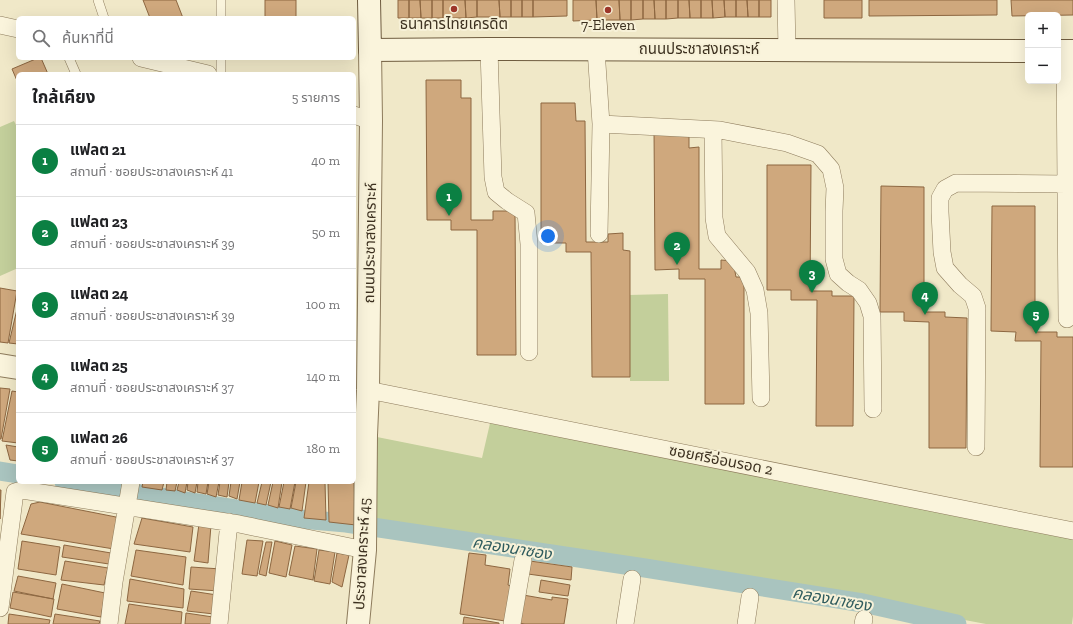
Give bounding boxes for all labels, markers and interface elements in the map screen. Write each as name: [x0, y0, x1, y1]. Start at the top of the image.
marker: ธนาคารไทยเครดิต: [449, 4, 459, 14]
marker: 7-Eleven: [603, 5, 613, 15]
map controls: [1025, 12, 1061, 84]
button: +: [1025, 12, 1061, 48]
place label: ธนาคารไทยเครดิต: [400, 15, 508, 33]
search box: [16, 16, 356, 60]
place label: 7-Eleven: [581, 16, 635, 34]
icon: search: [30, 27, 52, 49]
text: ค้นหาที่นี่: [62, 29, 114, 47]
street label: ถนนประชาสงเคราะห์: [639, 40, 760, 58]
button: −: [1025, 48, 1061, 84]
text: ใกล้เคียง: [32, 87, 95, 107]
text: 5 รายการ: [292, 90, 340, 105]
text: แฟลต 21: [70, 141, 126, 159]
text: 1: [42, 153, 48, 168]
text: 40 m: [311, 153, 340, 168]
text: สถานที่ · ซอยประชาสงเคราะห์ 41: [70, 164, 233, 179]
street label: ถนนประชาสงเคราะห์: [360, 182, 380, 303]
pin: 1: [436, 183, 462, 216]
text: แฟลต 23: [70, 213, 128, 231]
text: 2: [42, 225, 48, 240]
text: 50 m: [312, 225, 340, 240]
your location: [538, 226, 558, 246]
pin: 2: [664, 232, 690, 265]
text: สถานที่ · ซอยประชาสงเคราะห์ 39: [70, 236, 235, 251]
pin: 3: [799, 260, 825, 293]
pin: 4: [912, 282, 938, 315]
text: แฟลต 24: [70, 285, 128, 303]
text: 3: [42, 297, 48, 312]
text: 100 m: [306, 297, 340, 312]
pin: 5: [1023, 301, 1049, 334]
text: สถานที่ · ซอยประชาสงเคราะห์ 39: [70, 308, 235, 323]
text: แฟลต 25: [70, 357, 128, 375]
text: 4: [41, 369, 49, 384]
text: 140 m: [306, 369, 340, 384]
text: สถานที่ · ซอยประชาสงเคราะห์ 37: [70, 380, 234, 395]
text: แฟลต 26: [70, 429, 128, 447]
text: 5: [42, 441, 48, 456]
text: 180 m: [306, 441, 340, 456]
street label: ซอยศรีอ่อนรอด 2: [668, 441, 775, 479]
text: สถานที่ · ซอยประชาสงเคราะห์ 37: [70, 452, 234, 467]
street label: ประชาสงเคราะห์ 45: [350, 497, 374, 611]
water label: คลองนาซอง: [471, 532, 554, 564]
water label: คลองนาซอง: [791, 583, 874, 616]

